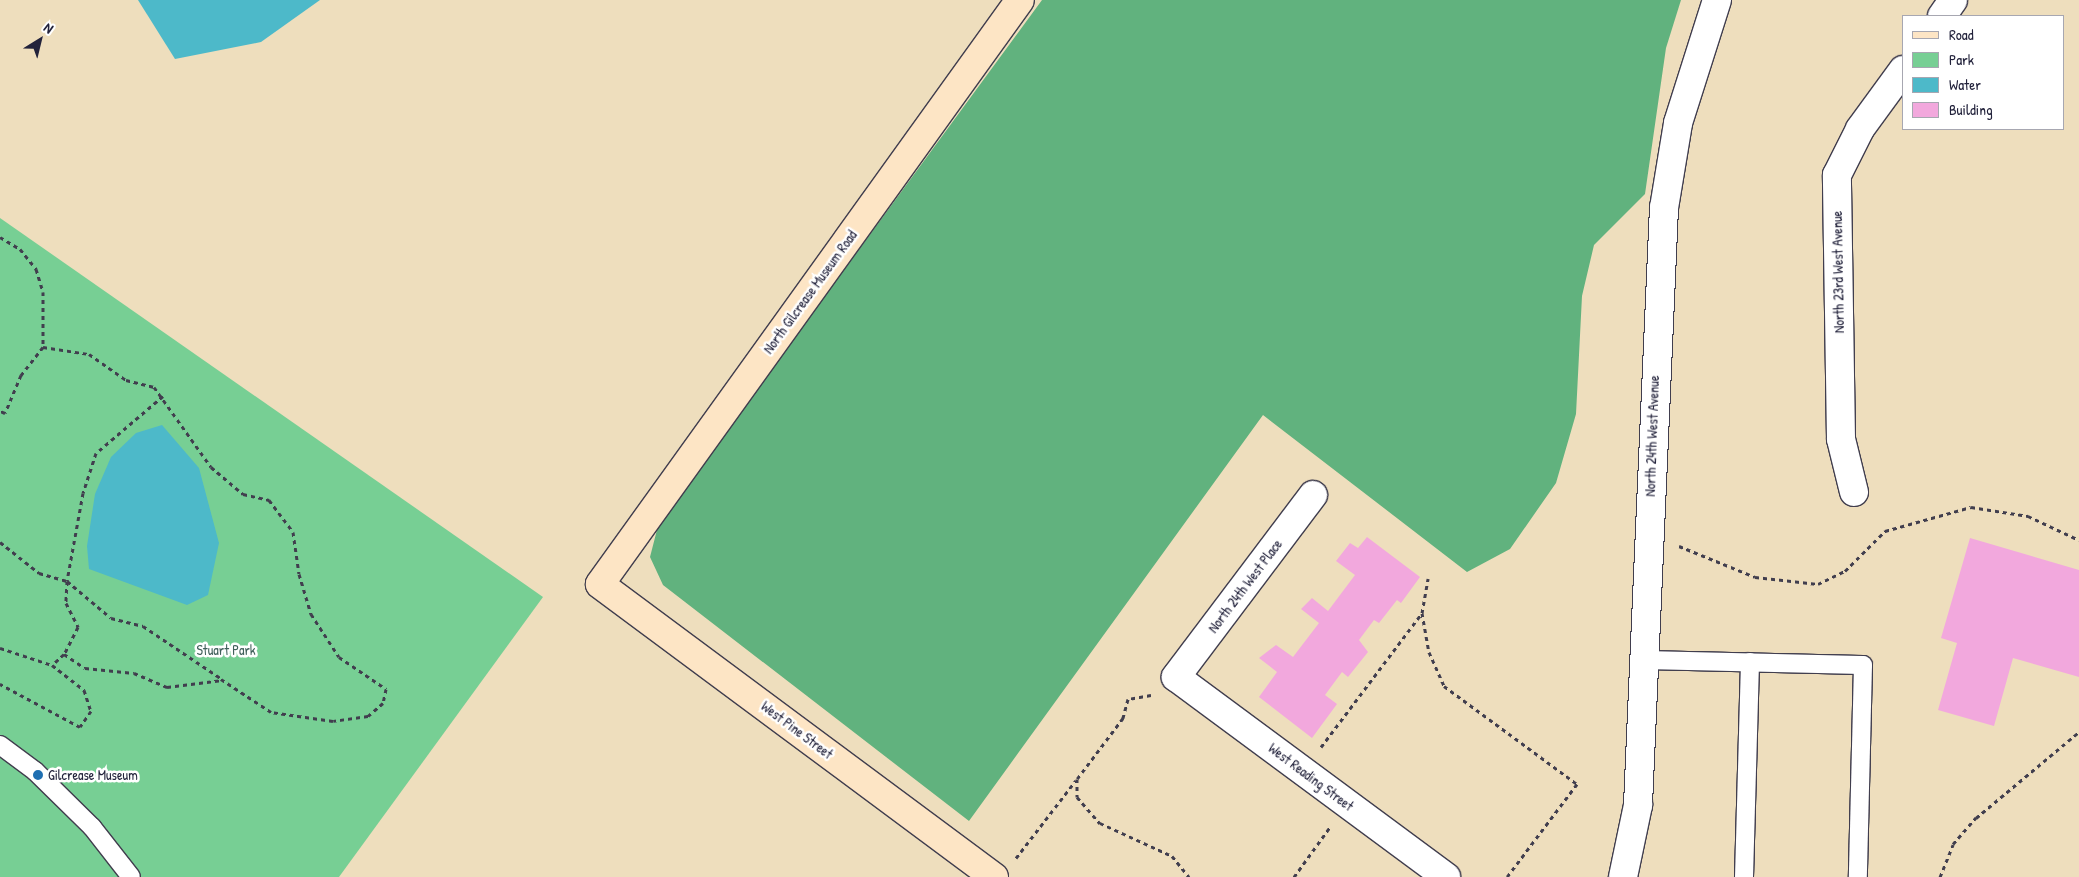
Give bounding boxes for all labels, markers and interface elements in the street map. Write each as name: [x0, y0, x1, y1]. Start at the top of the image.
north arrow: [15, 15, 65, 65]
legend: [1902, 15, 2064, 130]
text: N: [41, 18, 58, 37]
text: Road: [1949, 24, 1974, 45]
text: Park: [1949, 49, 1974, 70]
text: Water: [1949, 74, 1981, 95]
text: Building: [1949, 99, 1993, 120]
street label: North 23rd West Avenue: [1829, 211, 1847, 333]
street label: North Gilcrease Museum Road: [760, 227, 860, 357]
street label: North 24th West Avenue: [1641, 375, 1663, 497]
street label: North 24th West Place: [1204, 536, 1286, 636]
park label: Stuart Park: [196, 642, 256, 658]
street label: West Pine Street: [758, 698, 836, 762]
street label: West Reading Street: [1265, 740, 1357, 814]
place label: Gilcrease Museum: [48, 767, 138, 783]
marker: Gilcrease Museum: [32, 769, 44, 781]

